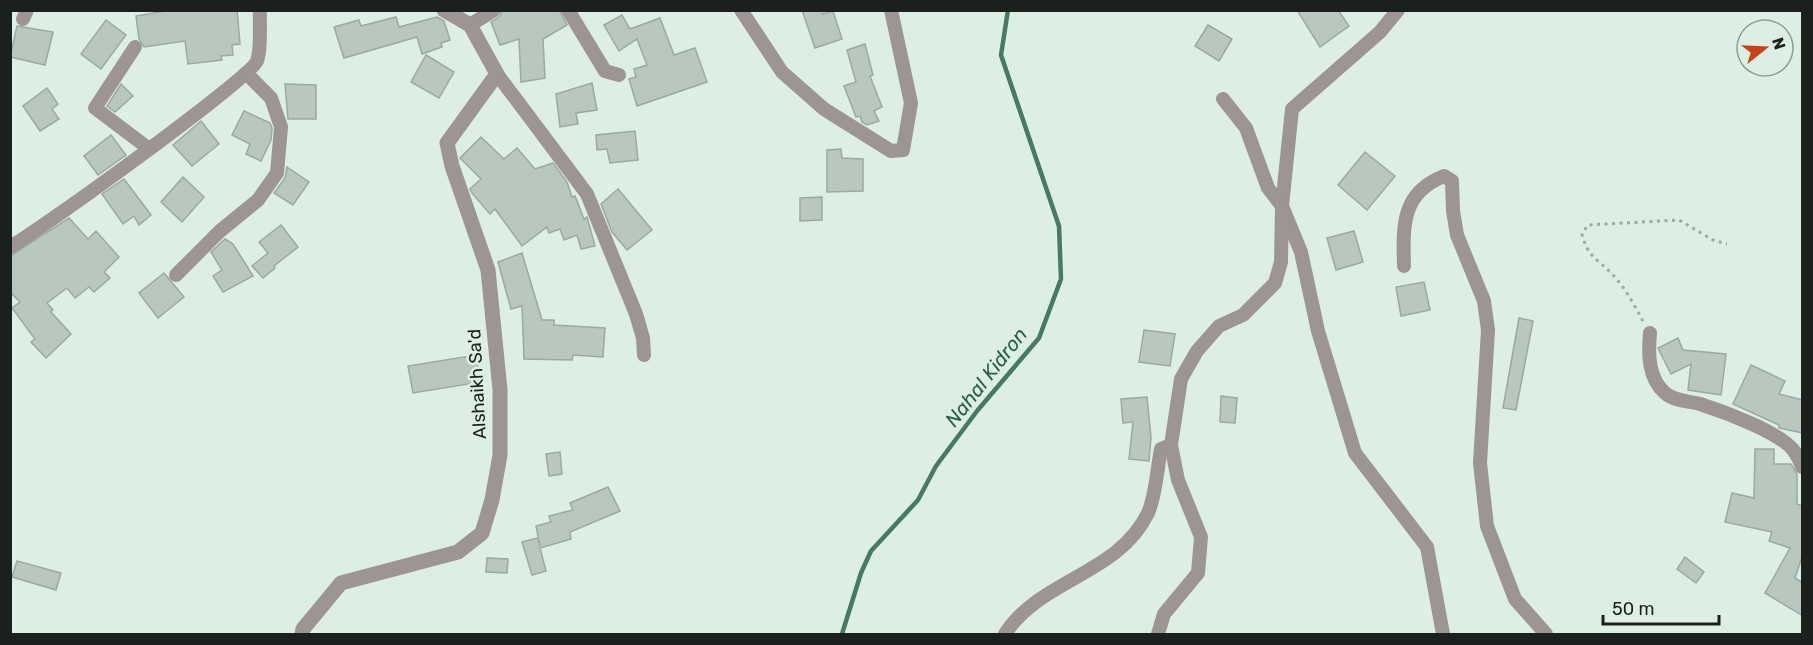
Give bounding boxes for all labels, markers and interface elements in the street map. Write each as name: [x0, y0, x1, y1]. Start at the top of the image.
north arrow: [1735, 18, 1795, 78]
text: N: [1768, 35, 1790, 52]
water label: Nahal Kidron: [940, 323, 1032, 431]
street label: Alshaikh Sa'd: [463, 328, 491, 440]
scale bar: [1603, 588, 1718, 626]
text: 50 m: [1612, 598, 1655, 620]

